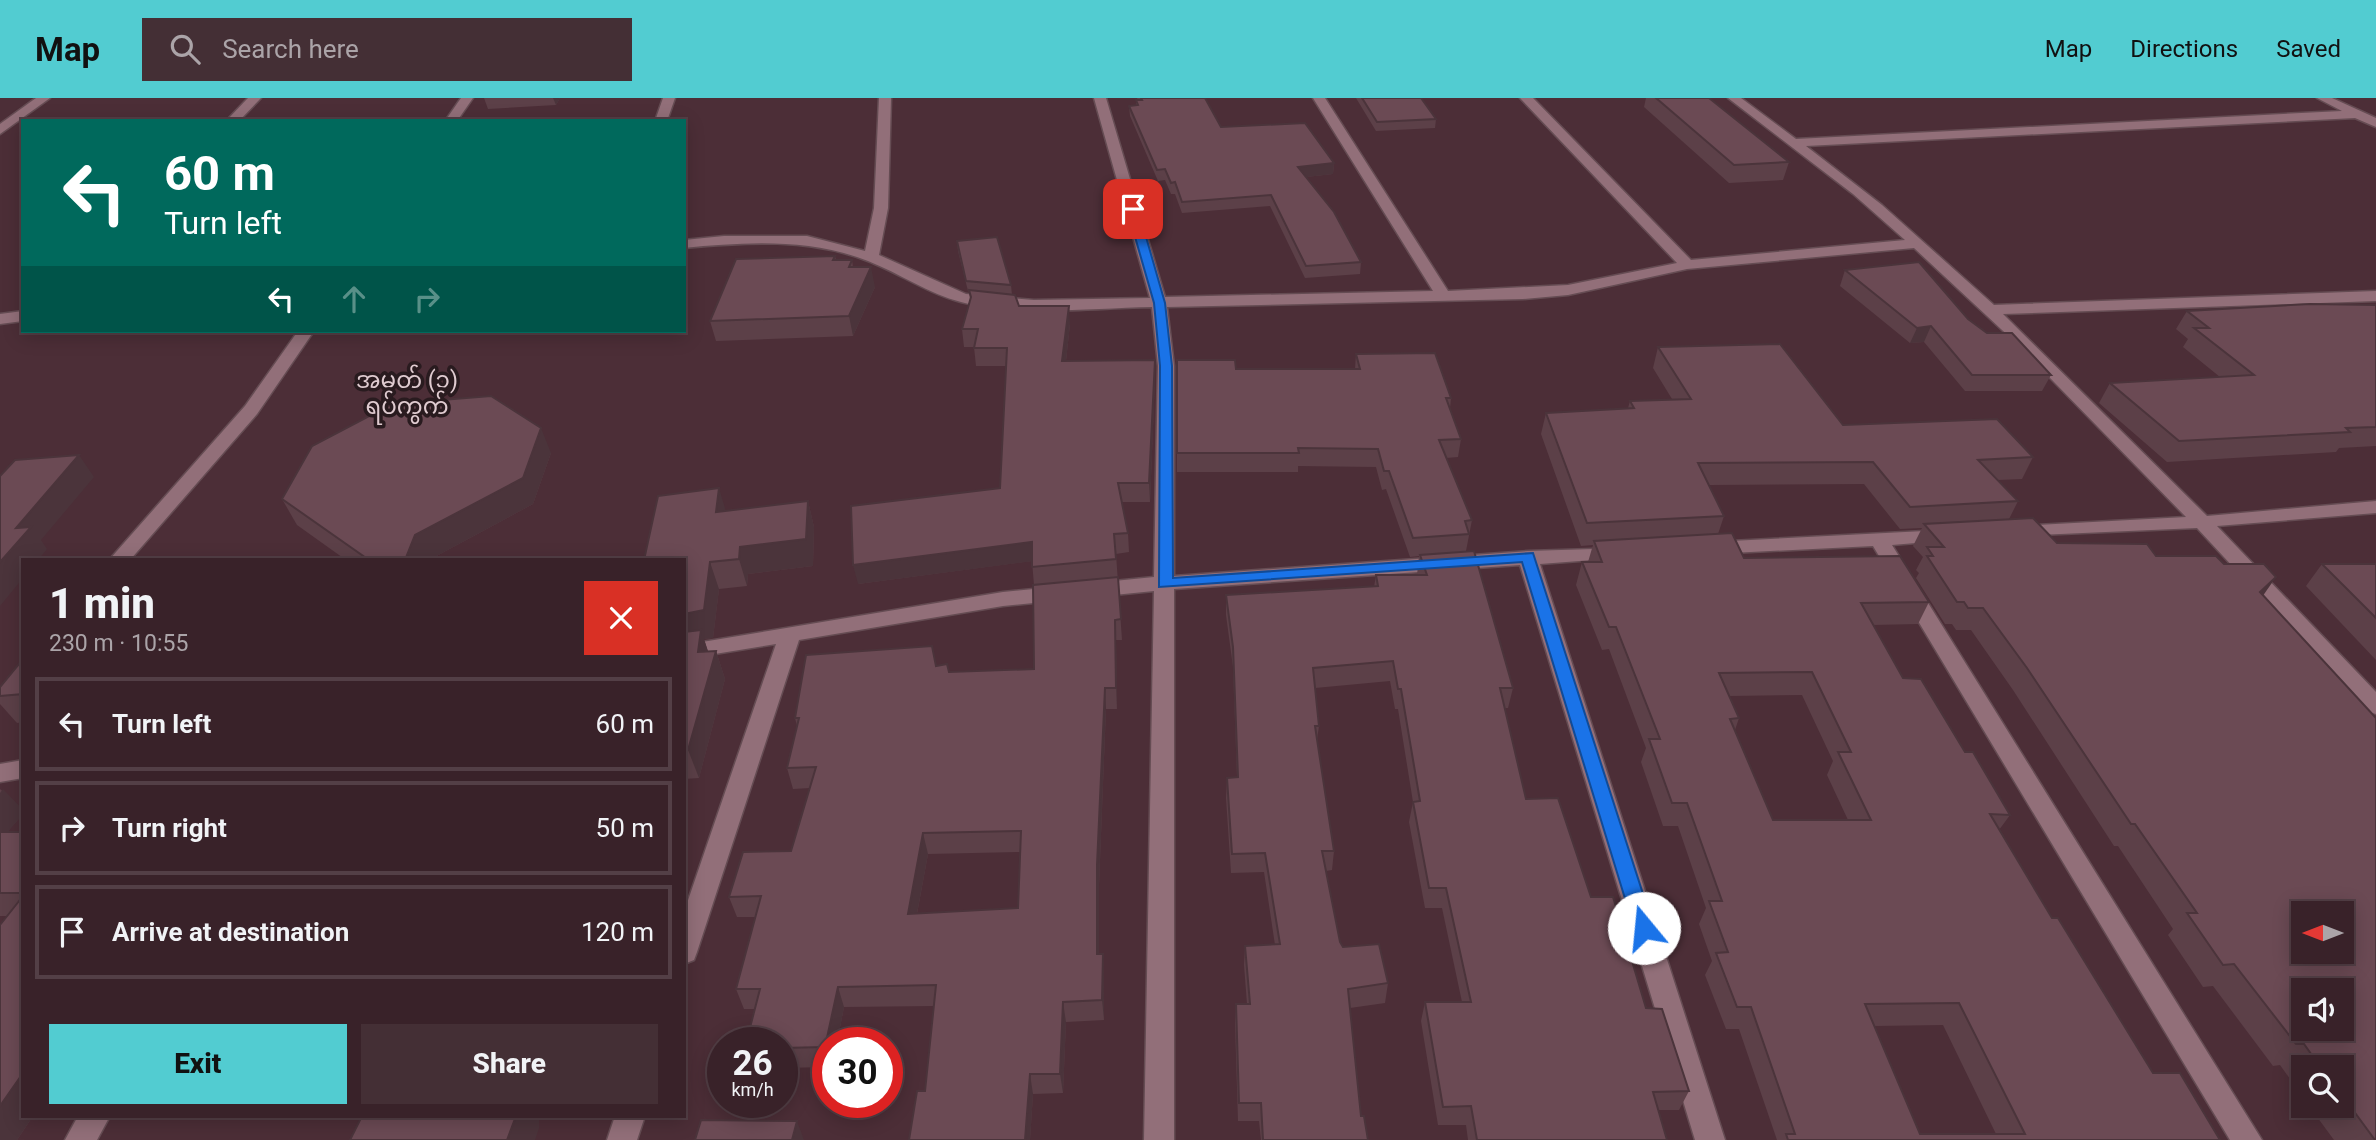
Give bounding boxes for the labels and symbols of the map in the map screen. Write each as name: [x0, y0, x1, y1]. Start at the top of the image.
pin: [1103, 179, 1163, 239]
district label: အမှတ် (၁) ရပ်ကွက်: [356, 364, 458, 425]
position arrow: [1607, 891, 1681, 965]
north arrow: [2291, 901, 2354, 964]
speed limit sign: 30: [812, 1027, 903, 1118]

